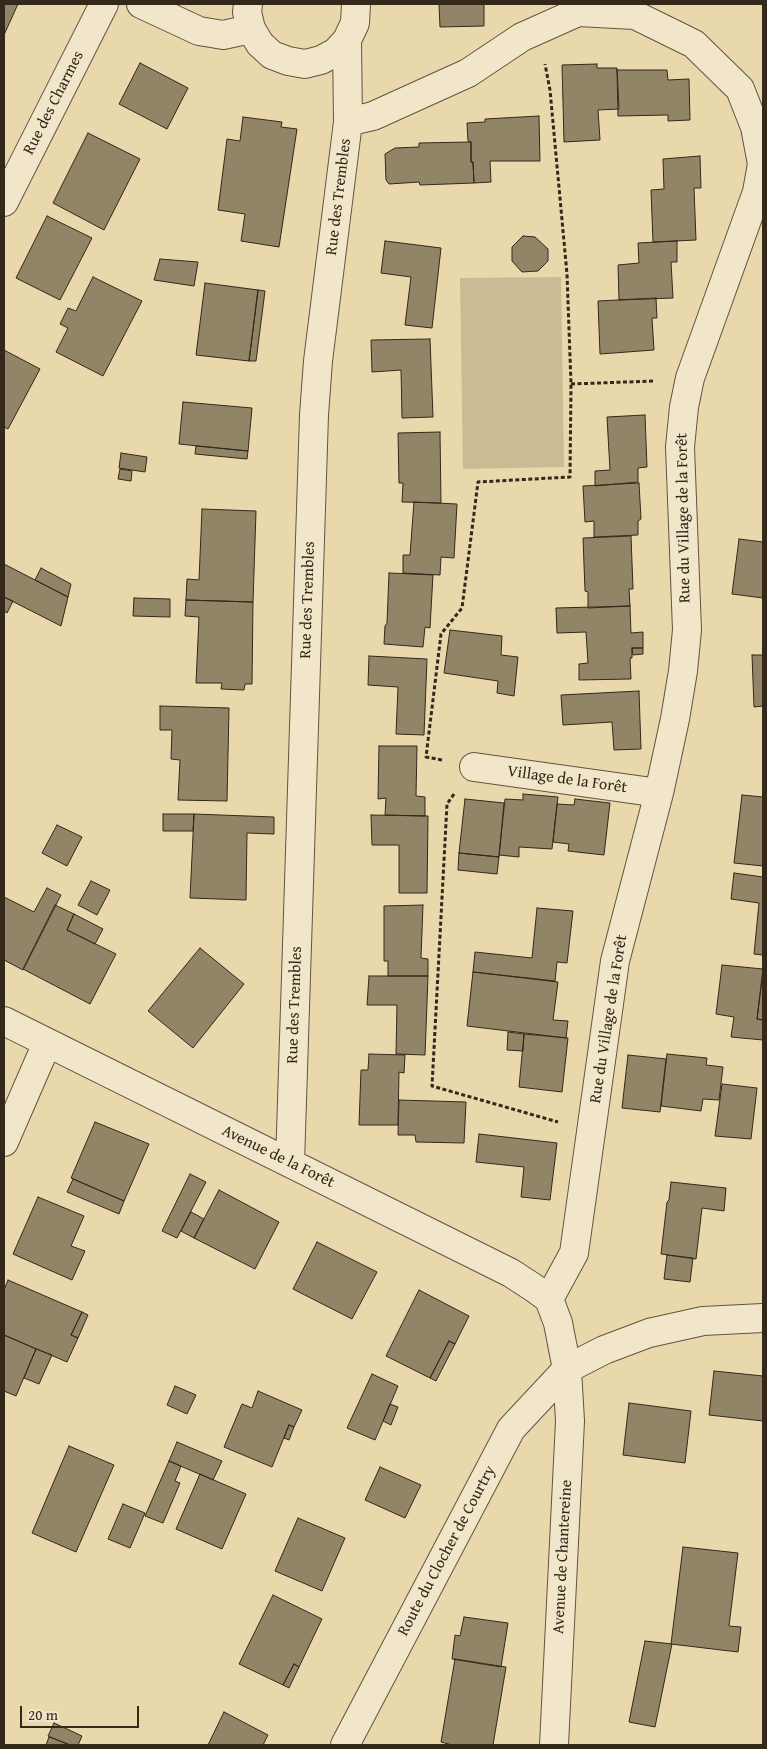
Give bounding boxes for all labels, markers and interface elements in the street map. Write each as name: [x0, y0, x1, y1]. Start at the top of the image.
street label: Rue des Charmes: [20, 48, 88, 158]
street label: Rue des Trembles: [322, 138, 356, 256]
street label: Rue du Village de la Forêt: [673, 433, 695, 603]
street label: Rue des Trembles: [296, 541, 320, 659]
street label: Village de la Forêt: [506, 762, 628, 798]
street label: Rue du Village de la Forêt: [586, 933, 632, 1105]
street label: Rue des Trembles: [283, 946, 307, 1064]
street label: Avenue de la Forêt: [219, 1121, 337, 1193]
street label: Route du Clocher de Courtry: [394, 1463, 500, 1639]
street label: Avenue de Chantereine: [549, 1479, 577, 1635]
scale bar: [22, 1696, 141, 1728]
text: 20 m: [28, 1704, 58, 1725]

